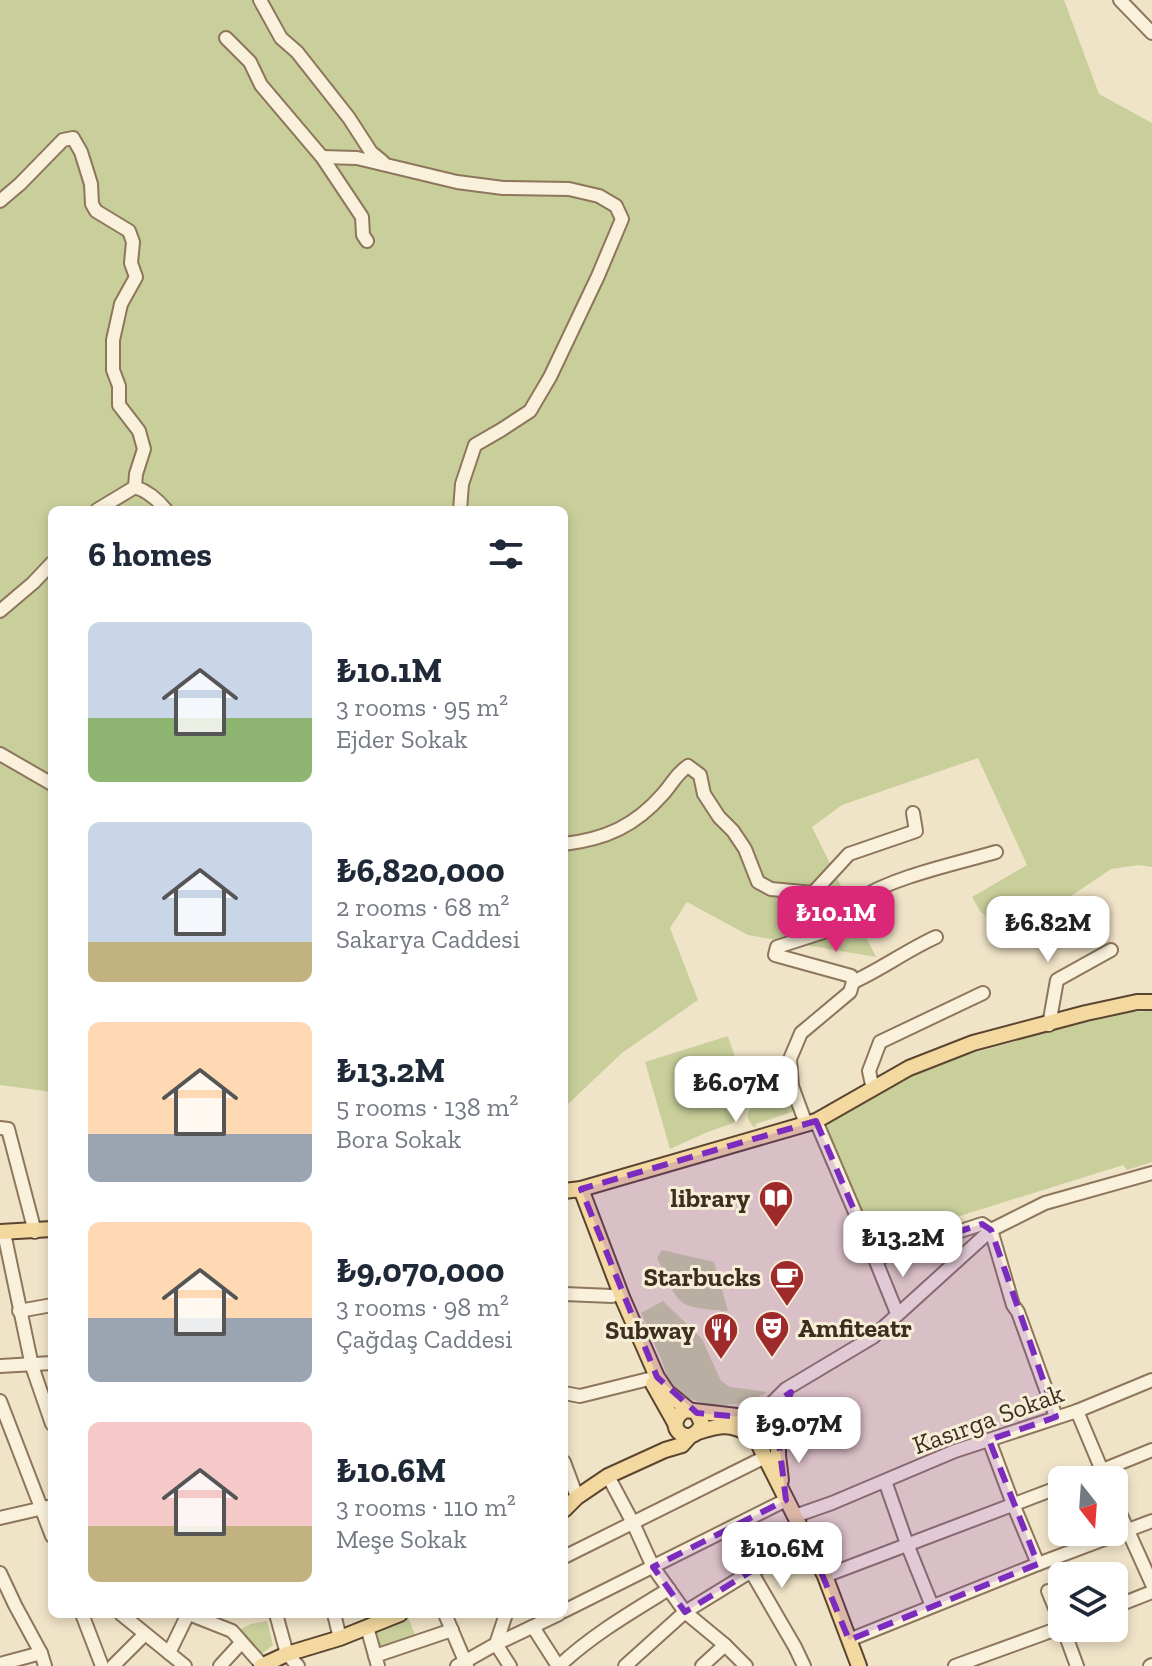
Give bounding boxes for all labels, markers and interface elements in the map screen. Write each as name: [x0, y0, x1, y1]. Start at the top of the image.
icon: filters: [484, 532, 528, 576]
text: 6 homes: [88, 534, 212, 575]
text: ₺10.1M: [336, 650, 442, 691]
icon: home: [152, 654, 248, 750]
text: 3 rooms · 95 m²: [336, 691, 508, 723]
text: Ejder Sokak: [336, 723, 468, 755]
text: ₺6,820,000: [336, 850, 505, 891]
icon: home: [152, 854, 248, 950]
pin: ₺10.1M: [771, 886, 901, 954]
text: 2 rooms · 68 m²: [336, 891, 509, 923]
text: ₺10.1M: [795, 896, 877, 928]
pin: ₺6.82M: [983, 896, 1113, 964]
text: ₺6.82M: [1005, 906, 1091, 938]
text: Sakarya Caddesi: [336, 923, 520, 955]
text: ₺13.2M: [336, 1050, 445, 1091]
icon: home: [152, 1054, 248, 1150]
pin: ₺6.07M: [671, 1056, 801, 1124]
text: ₺6.07M: [693, 1066, 779, 1098]
text: 5 rooms · 138 m²: [336, 1091, 518, 1123]
text: Bora Sokak: [336, 1123, 461, 1155]
library icon: library: [757, 1179, 795, 1229]
place label: library: [671, 1182, 750, 1214]
pin: ₺13.2M: [838, 1211, 968, 1279]
text: ₺13.2M: [861, 1221, 945, 1253]
text: ₺9,070,000: [336, 1250, 505, 1291]
icon: home: [152, 1254, 248, 1350]
cafe icon: Starbucks: [768, 1258, 806, 1308]
place label: Starbucks: [643, 1261, 761, 1293]
text: 3 rooms · 98 m²: [336, 1291, 509, 1323]
theatre icon: Amfiteatr: [753, 1309, 791, 1359]
restaurant icon: Subway: [702, 1311, 740, 1361]
place label: Amfiteatr: [798, 1312, 912, 1344]
place label: Subway: [605, 1314, 695, 1346]
text: Çağdaş Caddesi: [336, 1323, 513, 1355]
street label: Kasırga Sokak: [908, 1377, 1068, 1461]
pin: ₺9.07M: [734, 1397, 864, 1465]
text: ₺9.07M: [756, 1407, 842, 1439]
text: ₺10.6M: [336, 1450, 446, 1491]
icon: home: [152, 1454, 248, 1550]
north arrow: [1048, 1466, 1128, 1546]
map controls: [1048, 1466, 1128, 1642]
text: 3 rooms · 110 m²: [336, 1491, 516, 1523]
pin: ₺10.6M: [717, 1522, 847, 1590]
text: Meşe Sokak: [336, 1523, 467, 1555]
text: ₺10.6M: [740, 1532, 824, 1564]
button: layers: [1048, 1562, 1128, 1642]

